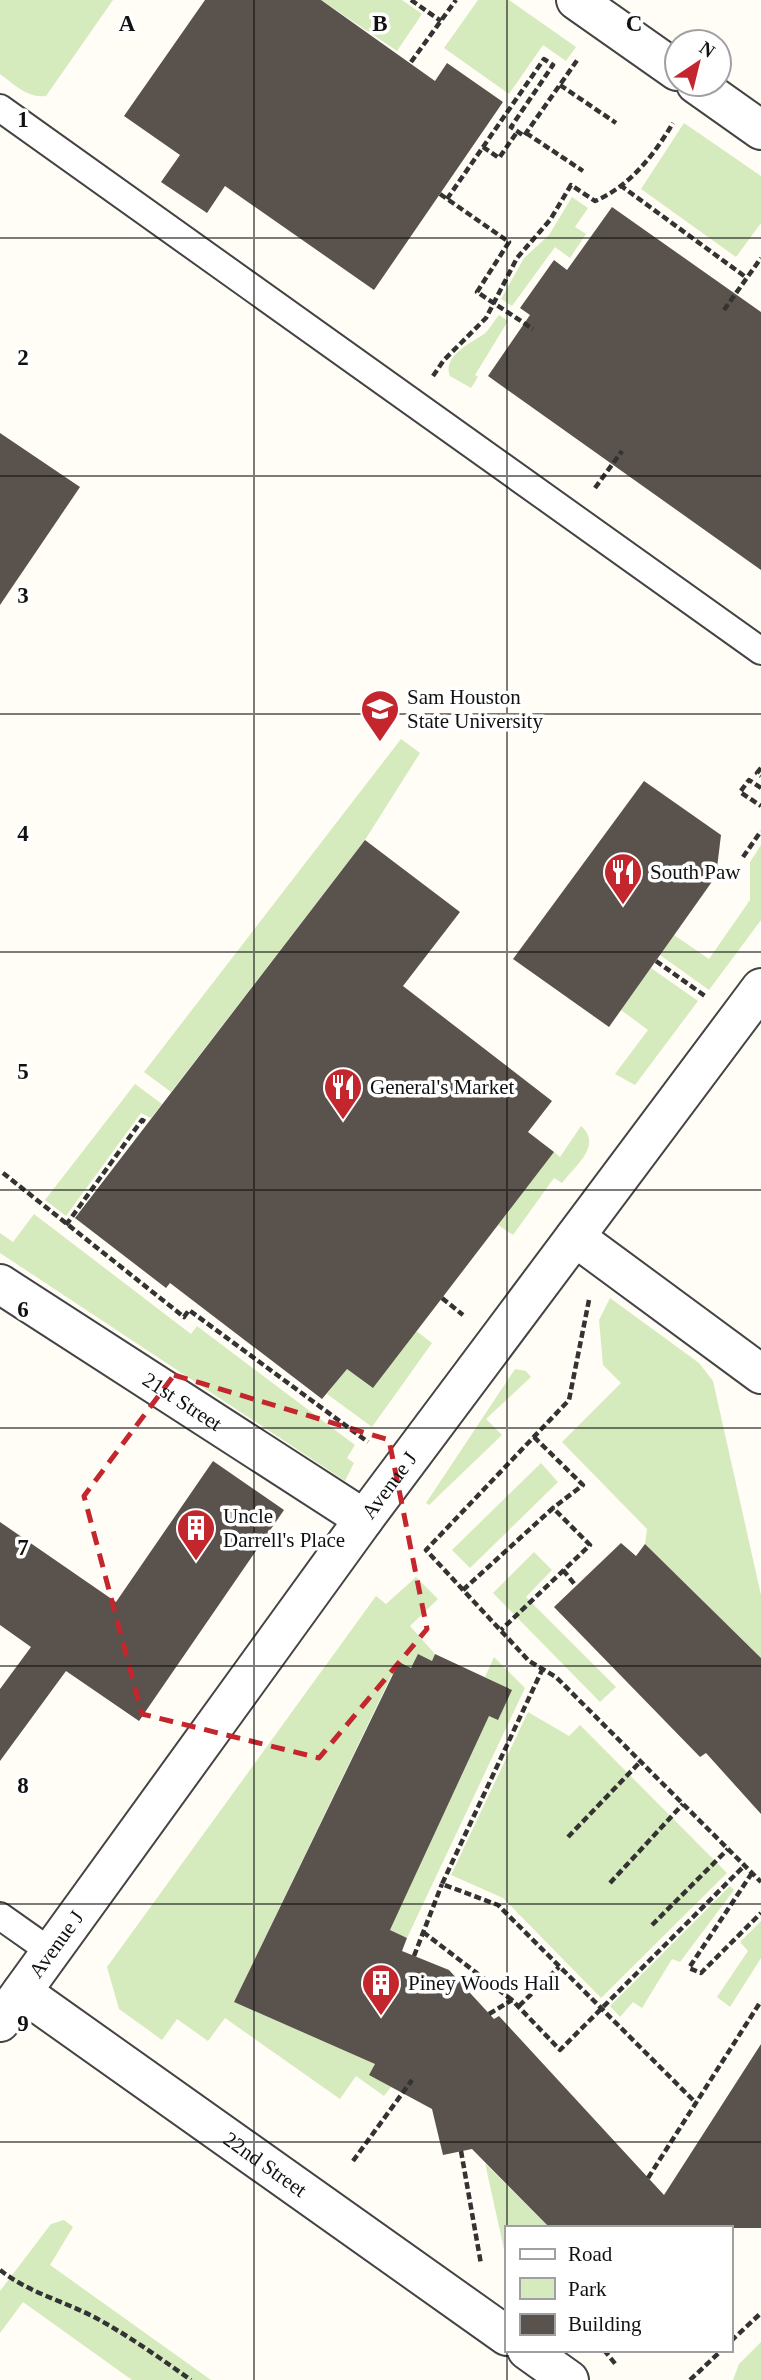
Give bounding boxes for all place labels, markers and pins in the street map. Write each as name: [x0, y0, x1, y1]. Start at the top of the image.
place label: Sam Houston State University: [407, 685, 543, 733]
school or university icon: Sam Houston State University: [359, 688, 401, 743]
restaurant icon: South Paw: [602, 851, 644, 906]
place label: South Paw: [650, 860, 741, 884]
restaurant icon: General's Market: [322, 1066, 364, 1121]
place label: General's Market: [370, 1075, 514, 1099]
place label: Uncle Darrell's Place: [223, 1504, 345, 1552]
building icon: Uncle Darrell's Place: [175, 1507, 217, 1562]
building icon: Piney Woods Hall: [360, 1962, 402, 2017]
place label: Piney Woods Hall: [408, 1971, 560, 1995]

